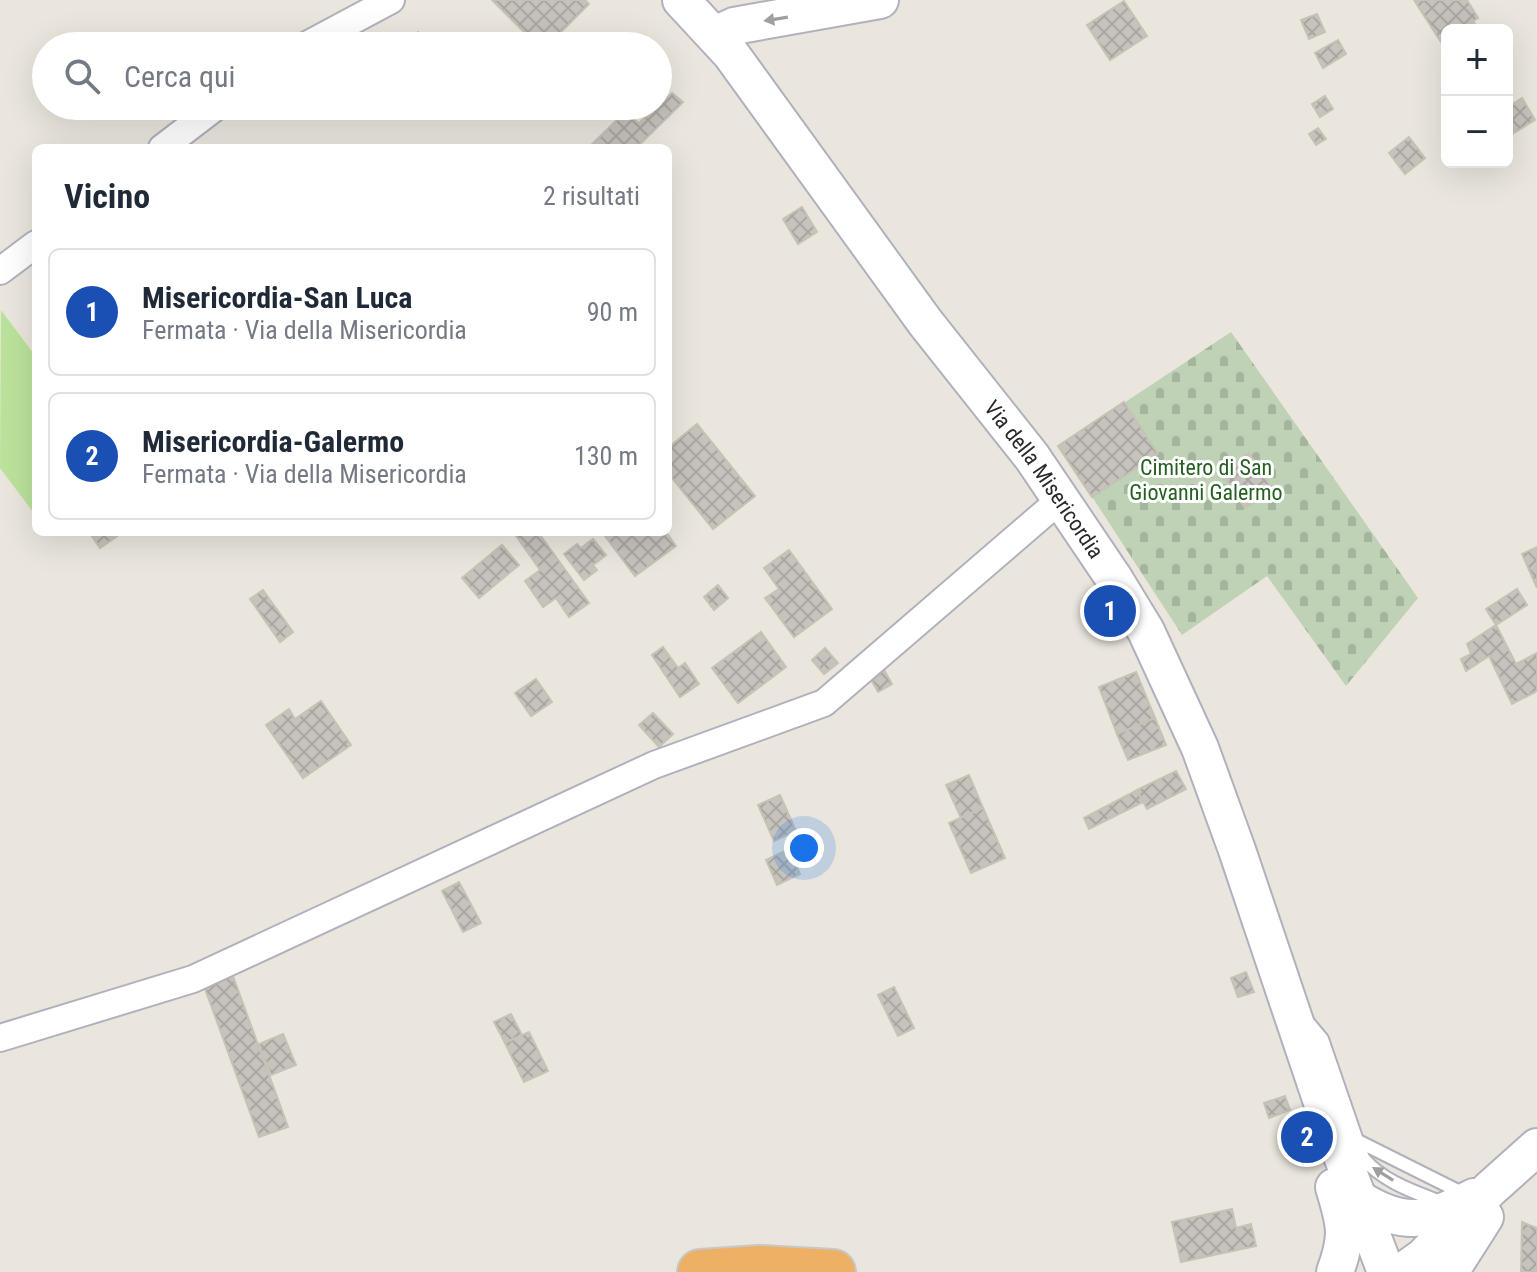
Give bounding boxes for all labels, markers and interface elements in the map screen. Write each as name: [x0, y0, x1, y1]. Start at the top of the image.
one-way arrow: [763, 13, 788, 26]
map controls: [1441, 24, 1513, 168]
button: +: [1441, 24, 1513, 96]
search box: [32, 32, 672, 120]
icon: search: [60, 54, 104, 98]
text: Cerca qui: [124, 59, 235, 94]
button: −: [1441, 96, 1513, 168]
text: Vicino: [64, 176, 150, 216]
text: 2 risultati: [543, 181, 640, 211]
text: Misericordia-San Luca: [142, 280, 412, 315]
text: 1: [85, 297, 99, 327]
text: 90 m: [587, 297, 638, 327]
text: Fermata · Via della Misericordia: [142, 315, 467, 345]
street label: Via della Misericordia: [979, 396, 1109, 563]
text: Misericordia-Galermo: [142, 424, 404, 459]
text: 2: [85, 441, 99, 471]
text: 130 m: [574, 441, 638, 471]
park label: Cimitero di San Giovanni Galermo: [1129, 455, 1283, 505]
text: Fermata · Via della Misericordia: [142, 459, 467, 489]
pin: 1: [1084, 581, 1136, 641]
your location: [784, 828, 824, 868]
pin: 2: [1281, 1107, 1333, 1167]
one-way arrow: [1372, 1167, 1393, 1182]

